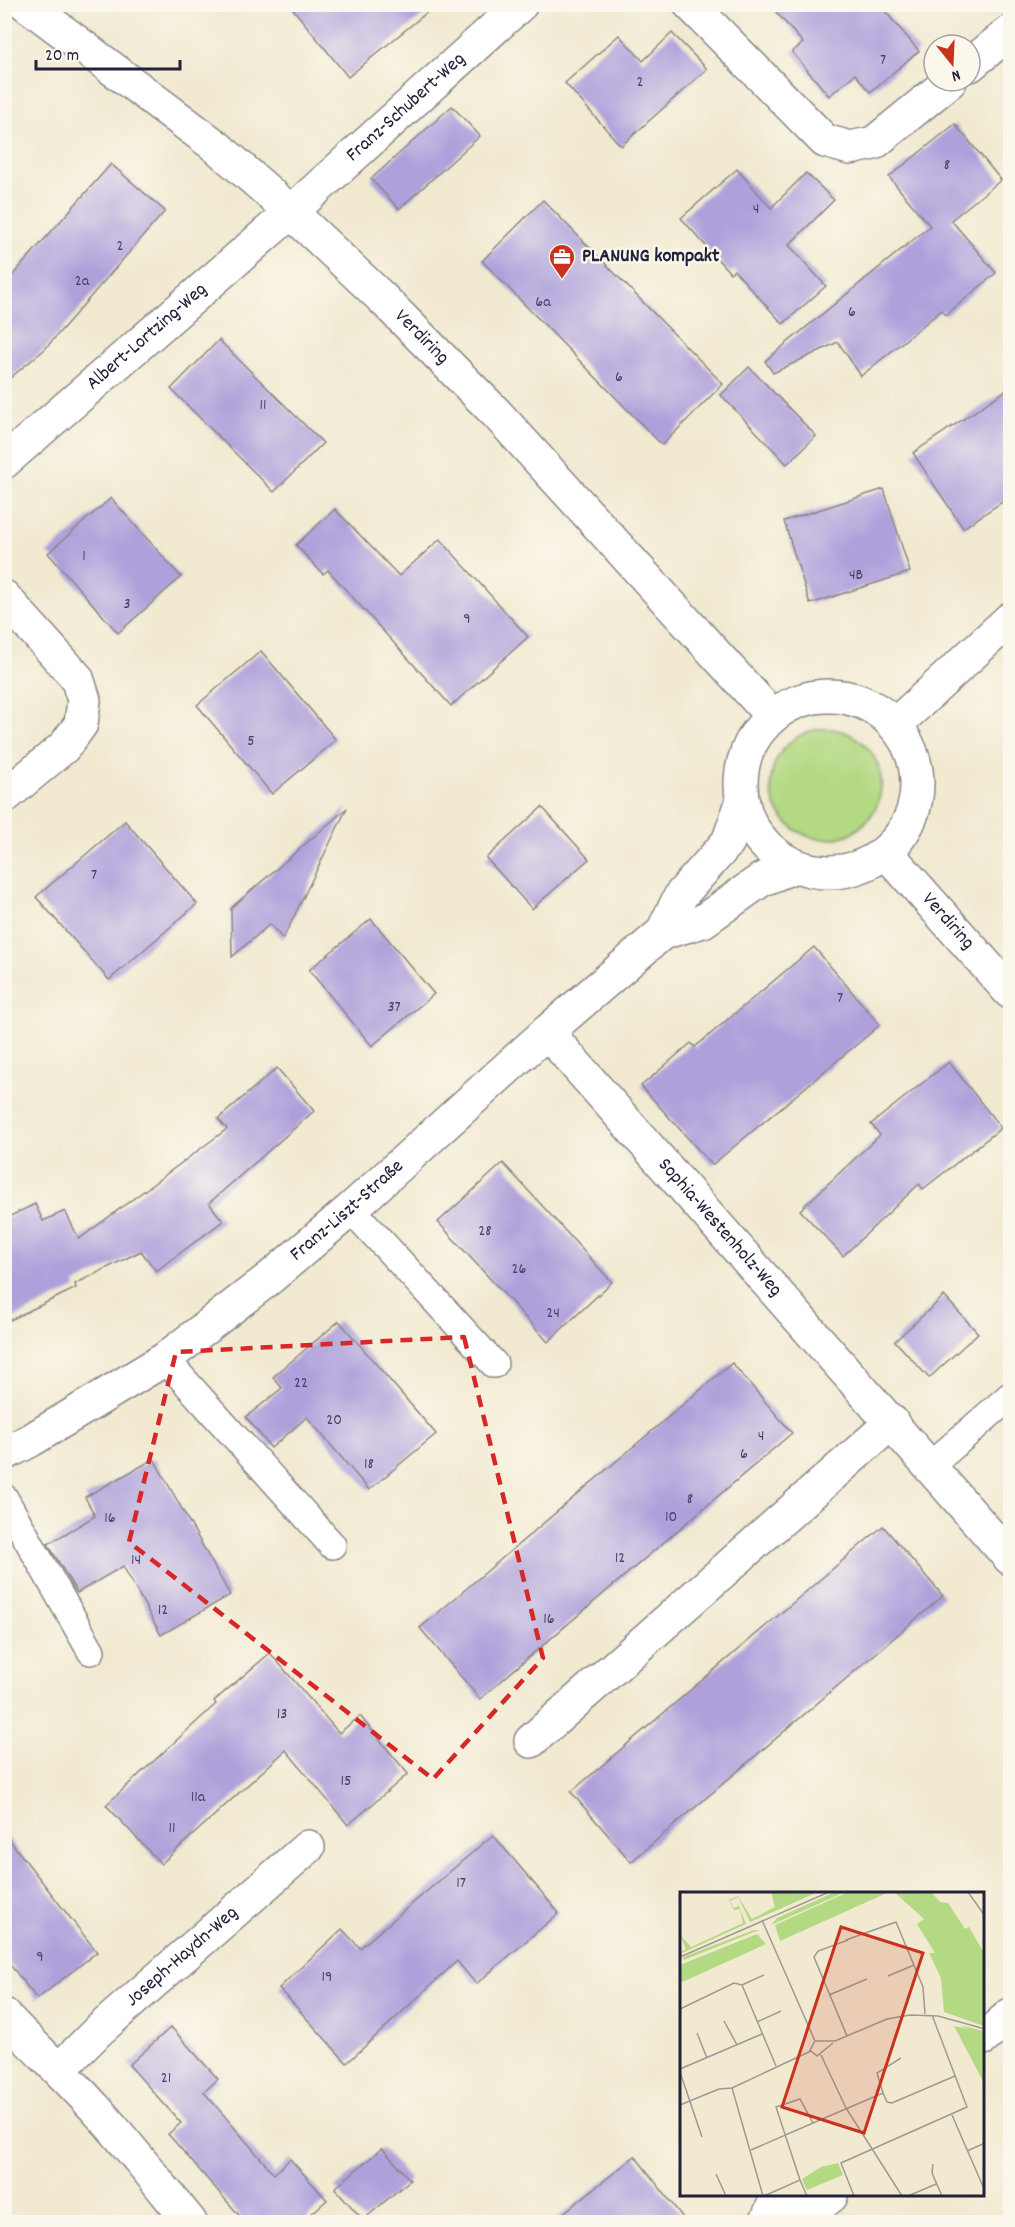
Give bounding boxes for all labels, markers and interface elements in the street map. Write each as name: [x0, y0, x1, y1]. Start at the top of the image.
scale bar: [36, 33, 180, 71]
north arrow: [922, 33, 982, 93]
text: 20 m: [45, 44, 79, 69]
street label: Franz-Schubert-Weg: [340, 46, 472, 169]
house number: 7: [880, 49, 886, 72]
text: N: [948, 63, 963, 87]
house number: 2: [637, 71, 644, 94]
house number: 8: [944, 154, 950, 177]
house number: 4: [753, 198, 759, 221]
house number: 2: [117, 235, 124, 258]
office icon: PLANUNG kompakt: [547, 242, 577, 280]
place label: PLANUNG kompakt: [582, 243, 720, 271]
house number: 2a: [75, 270, 90, 293]
street label: Albert-Lortzing-Weg: [81, 277, 214, 398]
house number: 6a: [535, 291, 551, 314]
house number: 6: [848, 301, 856, 324]
street label: Verdiring: [387, 304, 455, 372]
house number: 6: [615, 366, 623, 389]
house number: 11: [259, 394, 267, 417]
house number: 1: [82, 545, 86, 568]
house number: 4B: [849, 564, 863, 587]
house number: 3: [123, 593, 131, 616]
house number: 9: [463, 608, 471, 631]
house number: 5: [247, 730, 255, 753]
house number: 7: [91, 864, 97, 887]
street label: Verdiring: [915, 887, 981, 956]
house number: 7: [837, 987, 843, 1010]
house number: 37: [387, 996, 401, 1019]
street label: Sophia-Westenholz-Weg: [651, 1152, 788, 1303]
street label: Franz-Liszt-Straße: [284, 1153, 411, 1269]
house number: 28: [478, 1220, 492, 1243]
house number: 26: [512, 1258, 527, 1281]
house number: 24: [546, 1302, 560, 1325]
house number: 22: [294, 1372, 308, 1395]
house number: 20: [326, 1409, 342, 1432]
house number: 4: [758, 1425, 764, 1448]
house number: 6: [740, 1443, 748, 1466]
house number: 18: [364, 1453, 374, 1476]
house number: 8: [687, 1488, 693, 1511]
house number: 10: [665, 1506, 677, 1529]
house number: 16: [104, 1507, 116, 1530]
house number: 12: [615, 1547, 625, 1570]
house number: 14: [131, 1549, 141, 1572]
house number: 12: [158, 1599, 168, 1622]
house number: 16: [543, 1608, 555, 1631]
house number: 13: [277, 1703, 287, 1726]
house number: 15: [341, 1770, 351, 1793]
house number: 11a: [191, 1786, 206, 1809]
house number: 11: [168, 1817, 176, 1840]
house number: 17: [456, 1872, 466, 1895]
inset map: [680, 1892, 985, 2197]
street label: Joseph-Haydn-Weg: [120, 1900, 245, 2014]
house number: 9: [36, 1946, 44, 1969]
house number: 19: [322, 1966, 332, 1989]
house number: 21: [161, 2067, 171, 2090]

